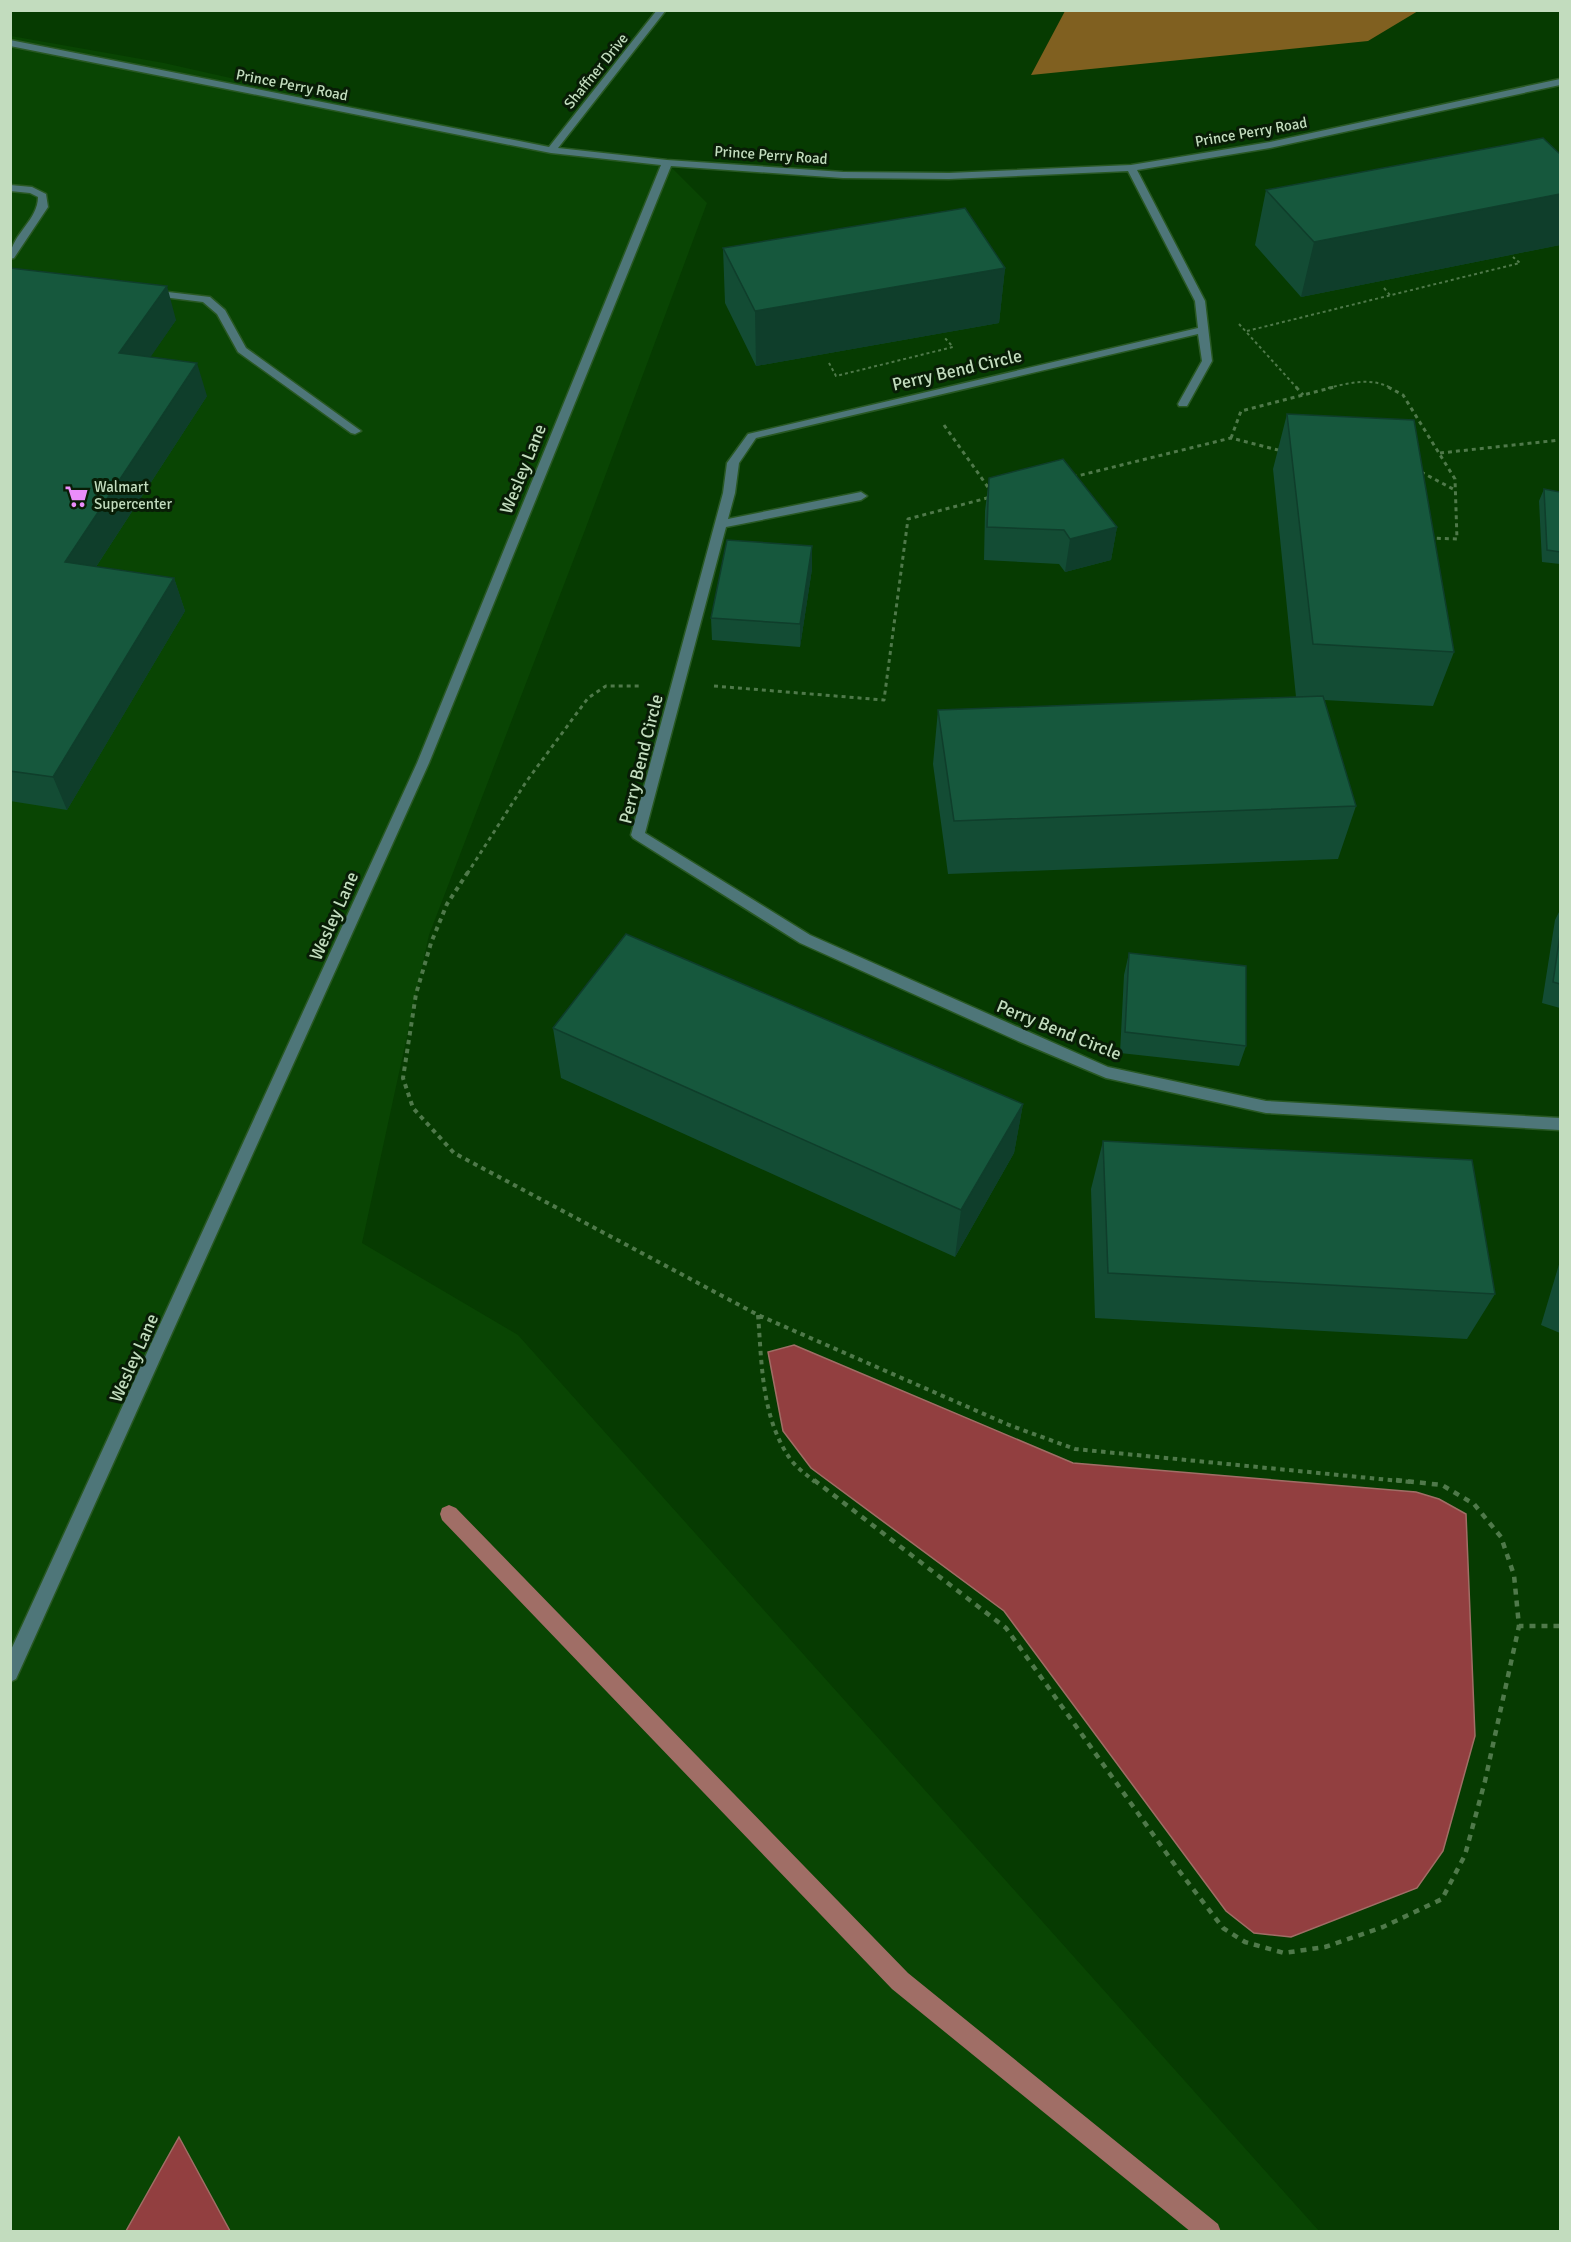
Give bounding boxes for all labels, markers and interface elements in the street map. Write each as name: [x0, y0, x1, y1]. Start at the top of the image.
street label: Shaffner Drive: [560, 30, 632, 112]
street label: Prince Perry Road: [235, 65, 349, 105]
street label: Prince Perry Road: [1194, 113, 1309, 151]
street label: Prince Perry Road: [714, 142, 828, 168]
street label: Perry Bend Circle: [890, 344, 1024, 396]
street label: Wesley Lane: [495, 421, 551, 517]
place label: Walmart Supercenter: [94, 478, 173, 513]
supermarket icon: Walmart Supercenter: [63, 483, 89, 509]
street label: Perry Bend Circle: [614, 692, 668, 826]
street label: Wesley Lane: [305, 868, 363, 964]
street label: Perry Bend Circle: [993, 995, 1125, 1065]
street label: Wesley Lane: [105, 1310, 163, 1406]

